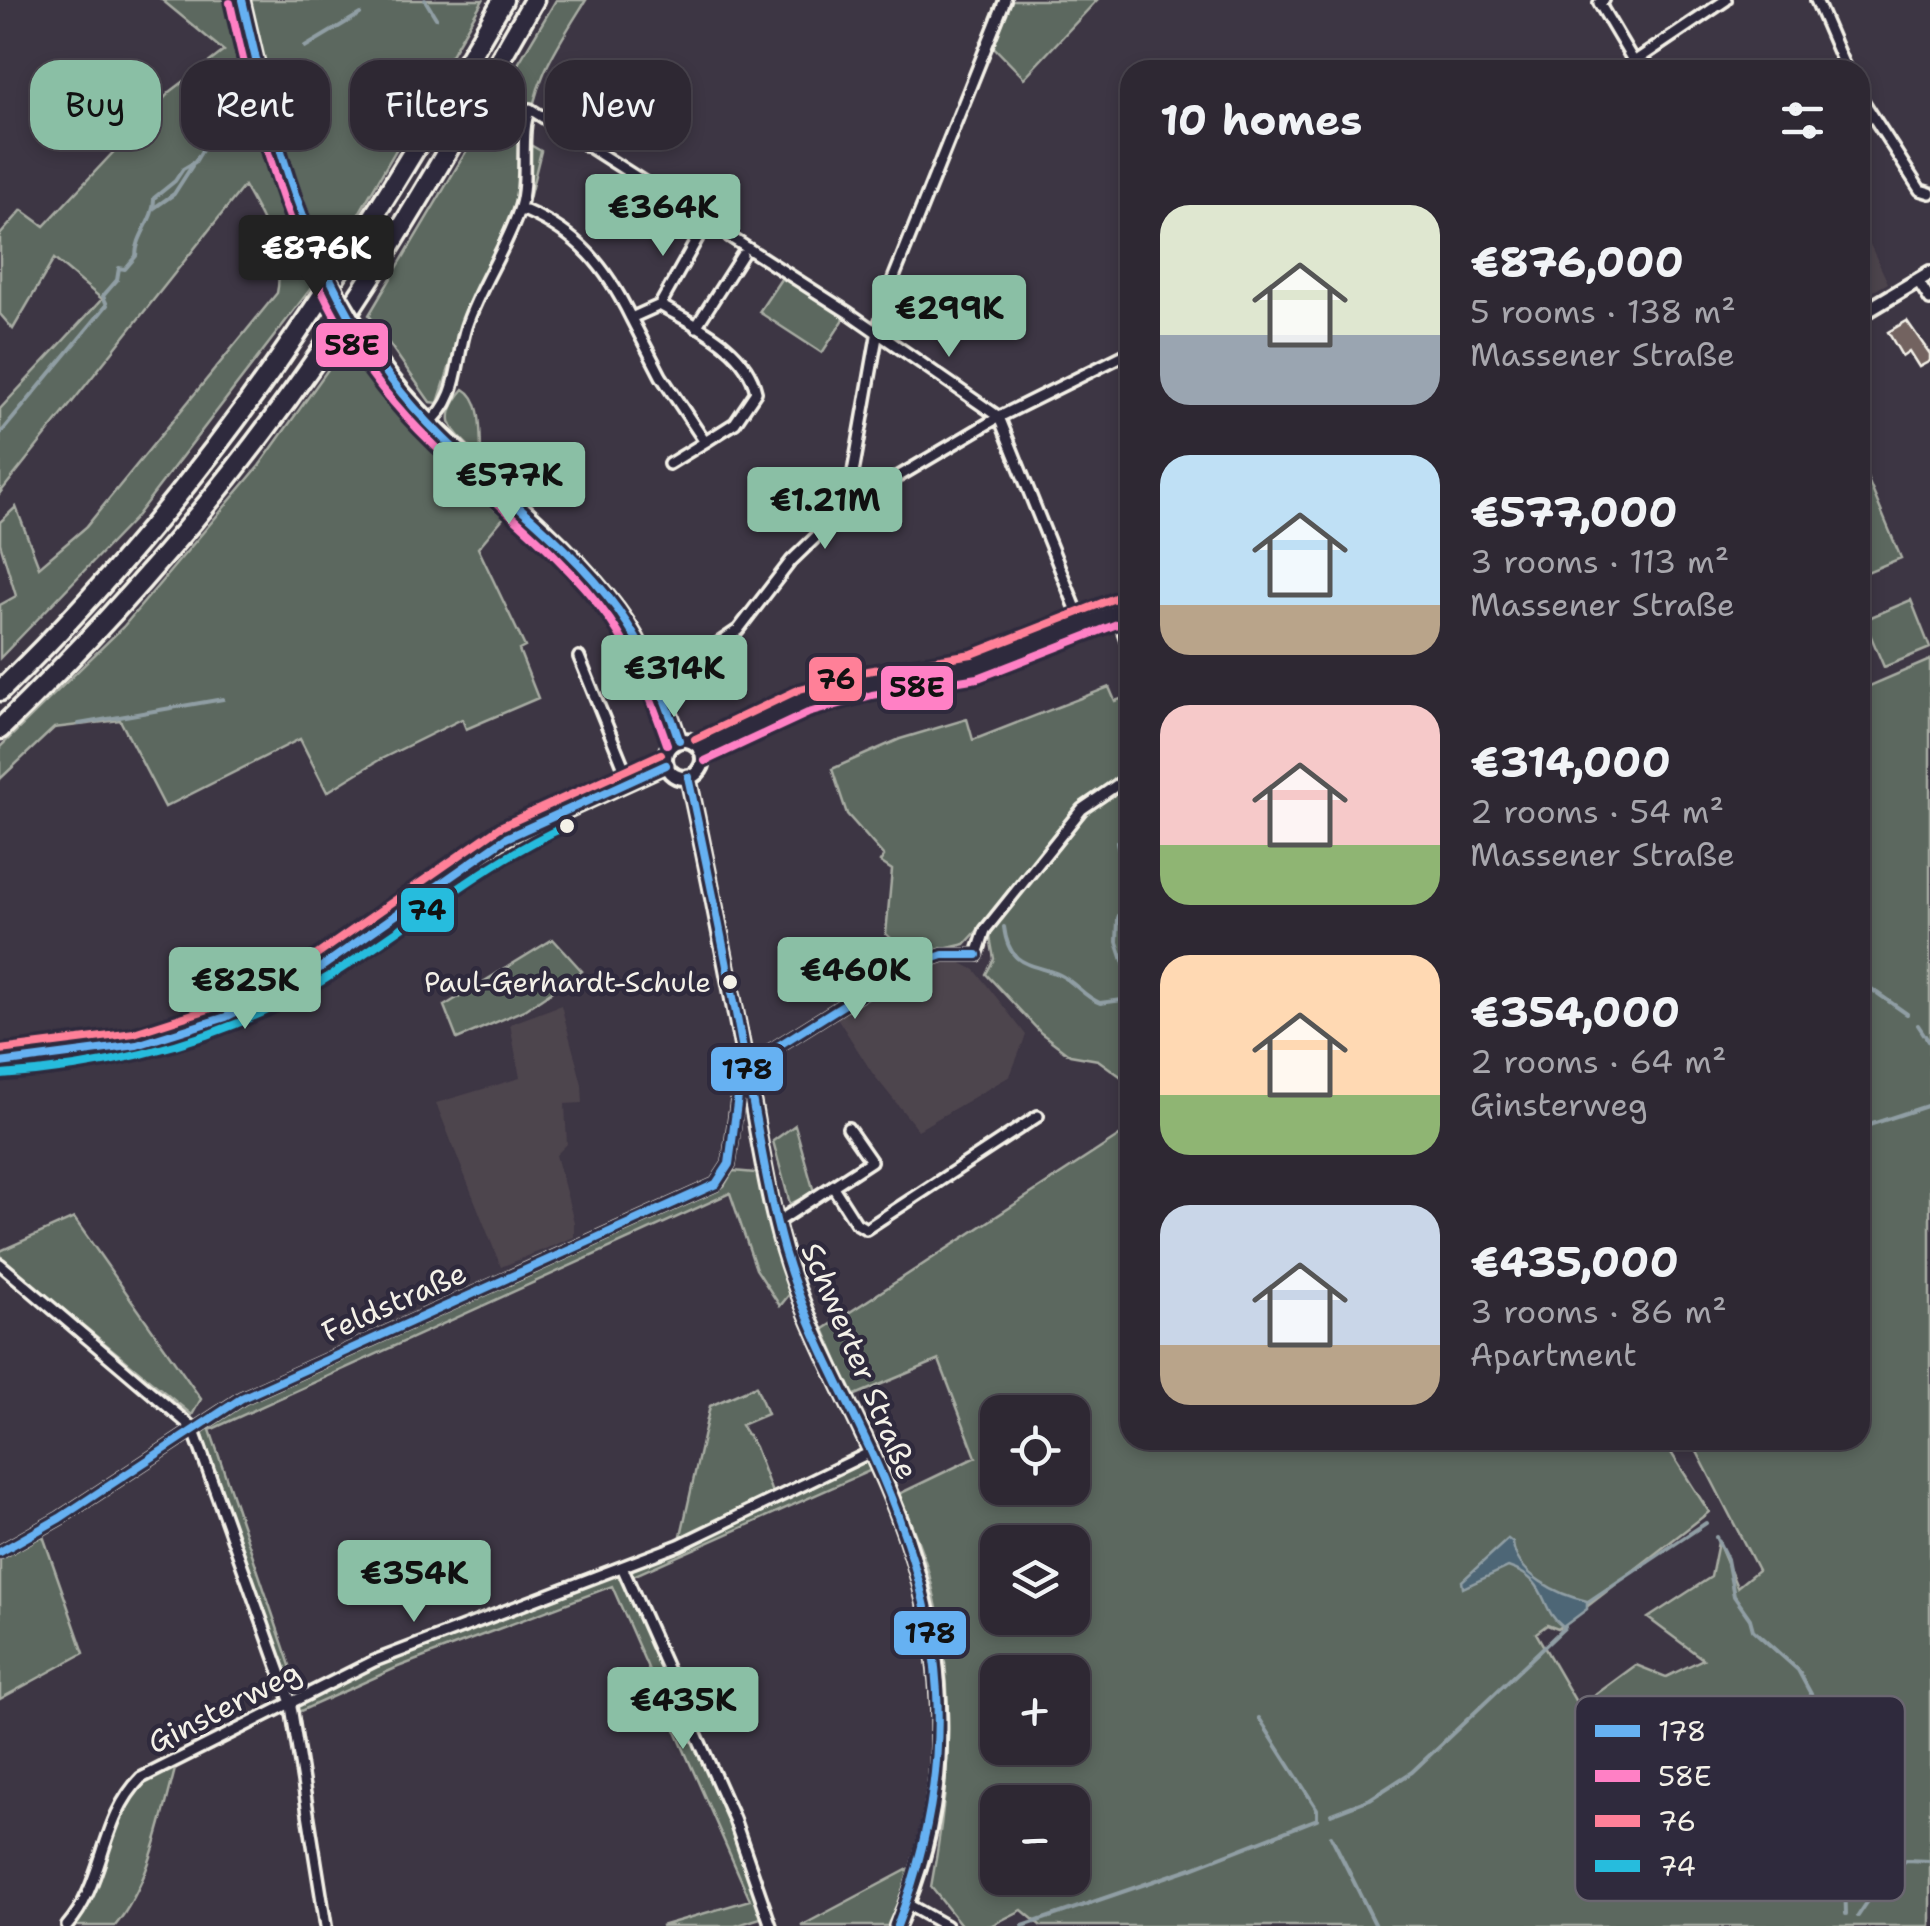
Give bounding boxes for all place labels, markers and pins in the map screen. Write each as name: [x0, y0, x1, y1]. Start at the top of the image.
pin: €364K: [593, 174, 733, 259]
pin: €876K: [246, 215, 386, 300]
pin: €299K: [879, 275, 1019, 360]
pin: €577K: [439, 442, 579, 527]
pin: €1.21M: [744, 467, 906, 552]
pin: €314K: [604, 635, 744, 720]
unlabelled marker: [557, 816, 577, 836]
pin: €460K: [785, 937, 925, 1022]
pin: €825K: [175, 947, 315, 1032]
place label: Paul-Gerhardt-Schule: [424, 963, 711, 1001]
marker: Paul-Gerhardt-Schule: [720, 972, 740, 992]
pin: €354K: [344, 1540, 484, 1625]
pin: €435K: [613, 1667, 753, 1752]

